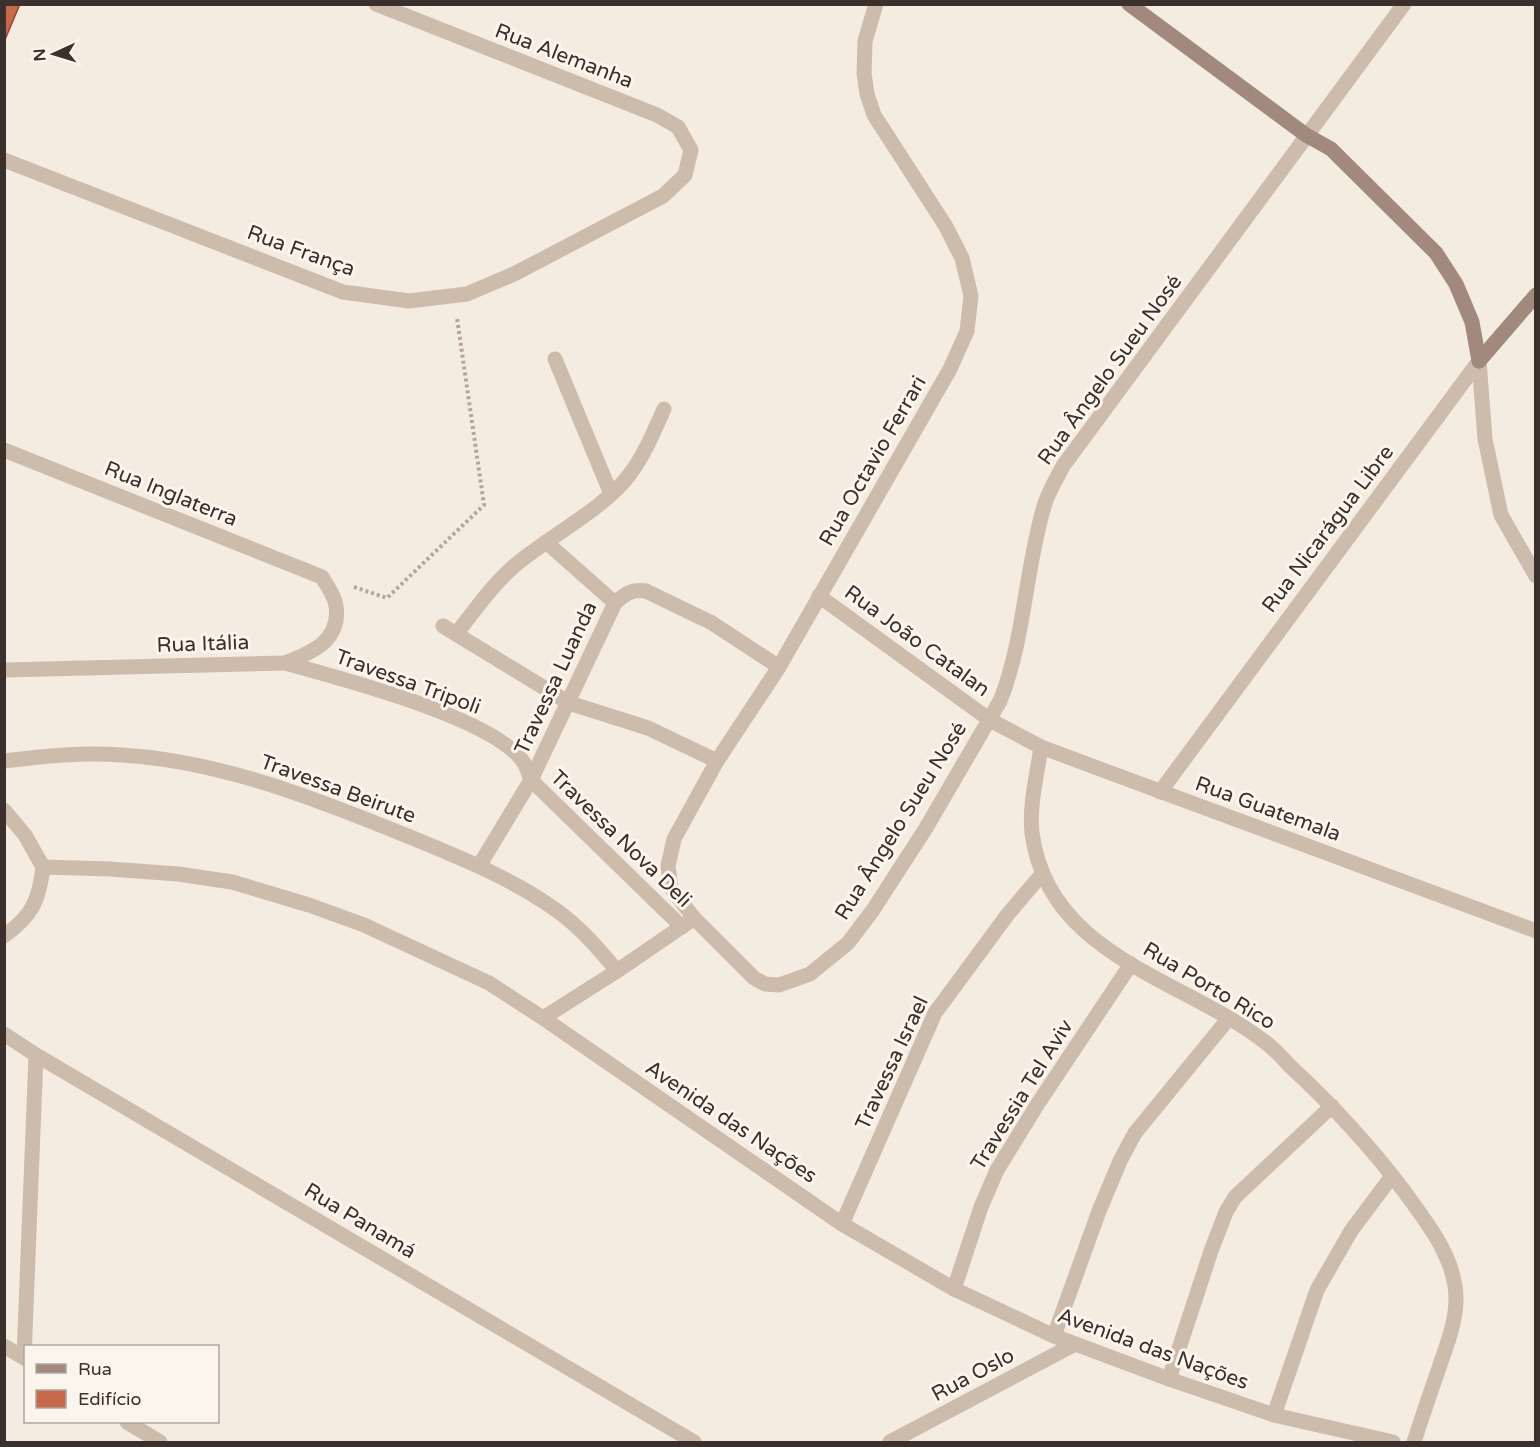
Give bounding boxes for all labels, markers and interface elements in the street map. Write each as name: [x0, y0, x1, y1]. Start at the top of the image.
street label: Rua Alemanha: [491, 18, 637, 94]
north arrow: [24, 24, 84, 84]
text: N: [30, 48, 50, 62]
street label: Rua França: [244, 220, 358, 282]
street label: Rua Ângelo Sueu Nosé: [1033, 270, 1187, 470]
street label: Rua Octavio Ferrari: [814, 372, 932, 550]
street label: Rua Nicarágua Libre: [1257, 440, 1399, 618]
street label: Rua Inglaterra: [101, 456, 241, 532]
street label: Rua João Catalan: [840, 580, 994, 702]
street label: Travessa Luanda: [510, 597, 602, 759]
street label: Rua Itália: [156, 630, 250, 658]
street label: Travessa Tripoli: [332, 644, 484, 720]
street label: Rua Ângelo Sueu Nosé: [830, 717, 972, 925]
street label: Travessa Beirute: [257, 749, 419, 829]
street label: Travessa Nova Deli: [545, 765, 697, 913]
street label: Rua Guatemala: [1192, 771, 1344, 847]
street label: Rua Porto Rico: [1138, 937, 1280, 1035]
street label: Travessa Israel: [850, 992, 934, 1134]
street label: Travessia Tel Aviv: [966, 1015, 1078, 1175]
street label: Avenida das Nações: [641, 1055, 821, 1189]
street label: Rua Panamá: [300, 1178, 420, 1264]
street label: Avenida das Nações: [1054, 1303, 1252, 1395]
street label: Rua Oslo: [927, 1343, 1019, 1407]
legend: [24, 1345, 219, 1423]
text: Rua: [78, 1358, 112, 1380]
text: Edifício: [78, 1388, 142, 1410]

